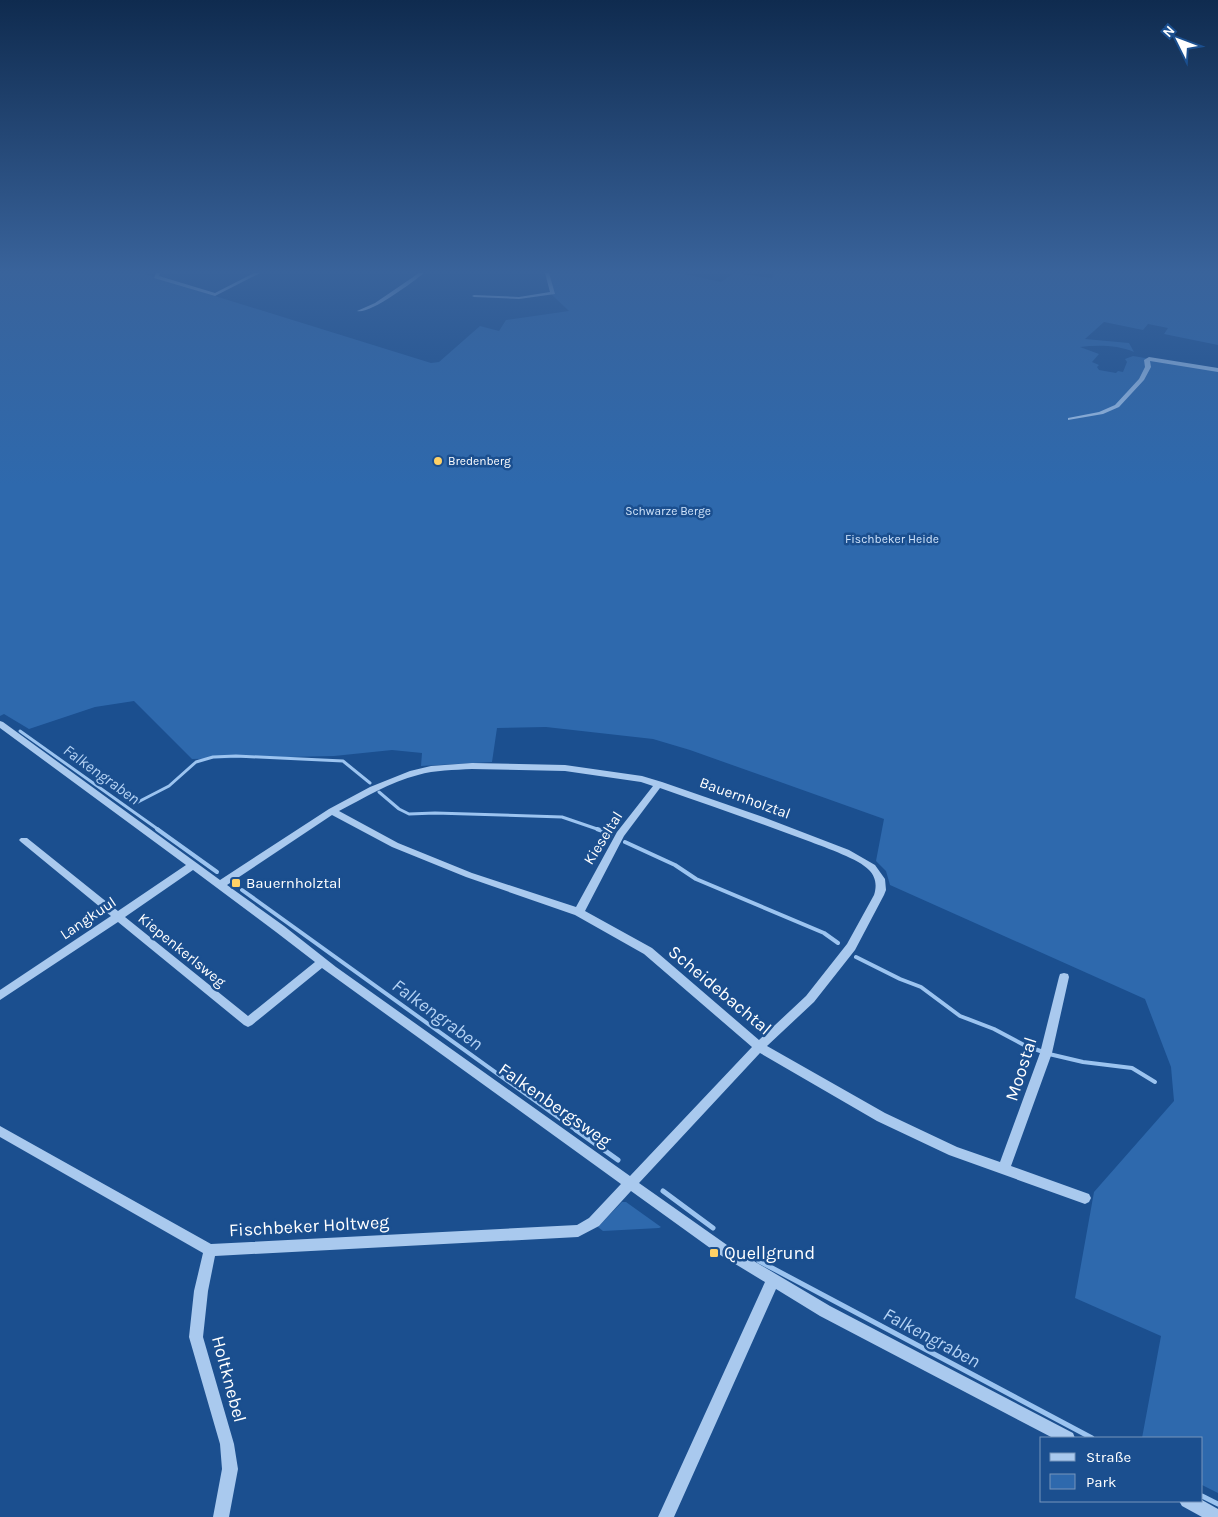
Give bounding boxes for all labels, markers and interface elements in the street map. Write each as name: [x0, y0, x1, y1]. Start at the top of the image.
north arrow: [1153, 15, 1203, 65]
text: N: [1159, 22, 1178, 41]
place label: Bredenberg: [448, 454, 511, 468]
marker: Bredenberg: [432, 455, 444, 467]
park label: Schwarze Berge: [625, 504, 711, 518]
park label: Fischbeker Heide: [845, 532, 939, 546]
water label: Falkengraben: [60, 740, 144, 808]
street label: Bauernholztal: [697, 773, 793, 823]
street label: Kieseltal: [580, 808, 626, 868]
place label: Bauernholztal: [246, 874, 342, 892]
marker: Bauernholztal: [230, 877, 242, 889]
street label: Langkuul: [57, 893, 119, 943]
street label: Kiepenkerlsweg: [135, 909, 230, 991]
street label: Scheidebachtal: [664, 940, 776, 1040]
water label: Falkengraben: [388, 975, 487, 1055]
street label: Moostal: [1000, 1034, 1042, 1104]
street label: Falkenbergsweg: [494, 1058, 616, 1152]
street label: Fischbeker Holtweg: [228, 1211, 390, 1241]
place label: Quellgrund: [724, 1242, 815, 1264]
marker: Quellgrund: [708, 1247, 720, 1259]
water label: Falkengraben: [879, 1303, 984, 1373]
street label: Holtknebel: [207, 1333, 251, 1425]
legend: [1040, 1437, 1203, 1502]
text: Straße: [1086, 1448, 1131, 1466]
text: Park: [1086, 1473, 1116, 1491]

